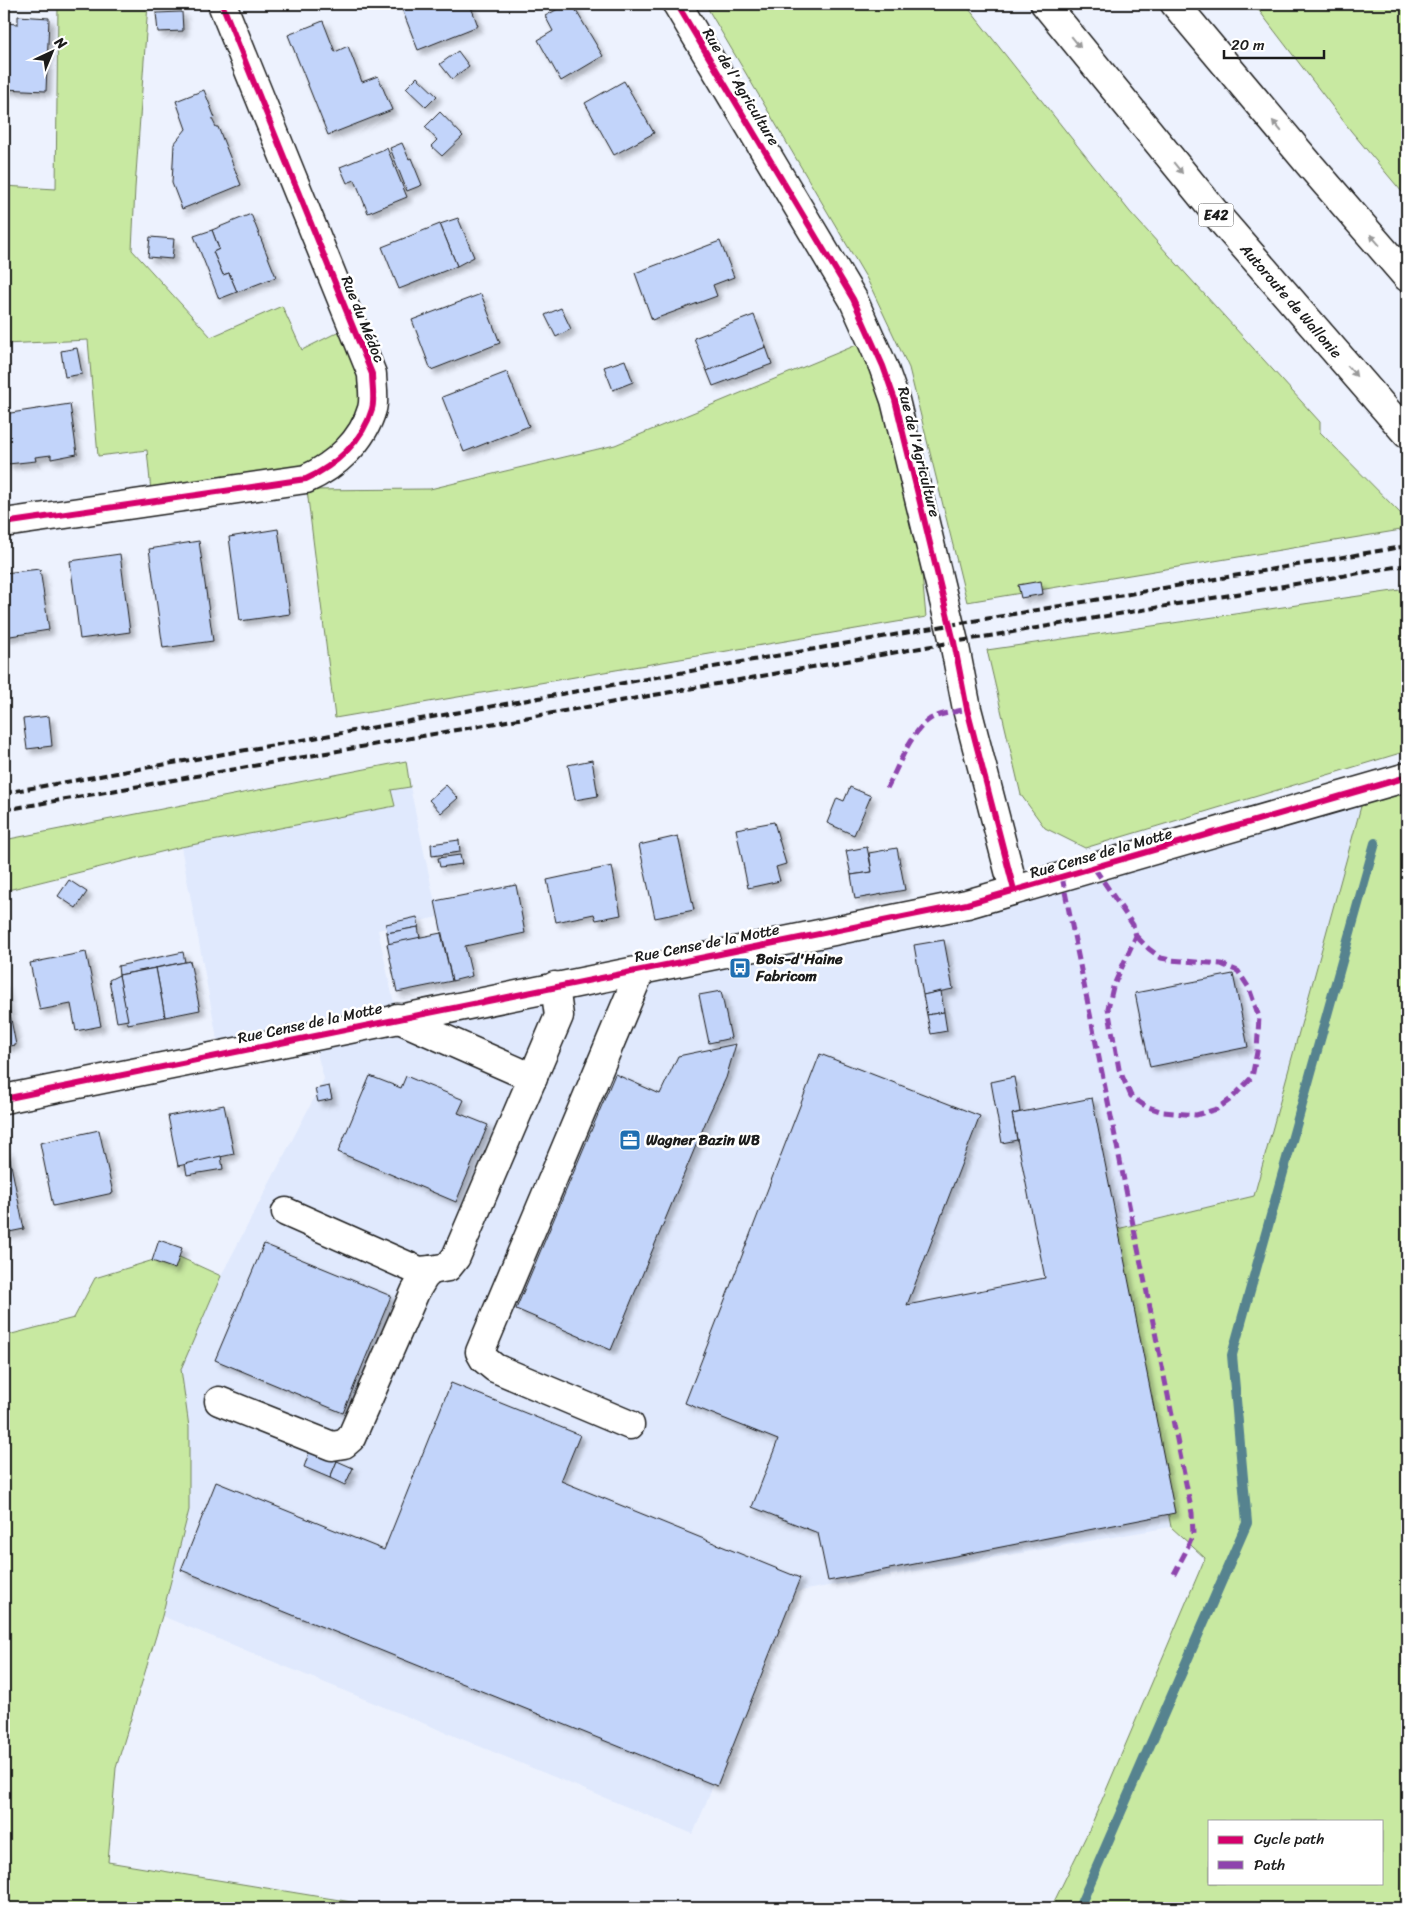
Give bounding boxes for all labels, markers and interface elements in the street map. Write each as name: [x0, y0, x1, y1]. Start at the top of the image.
street label: Rue de l'Agriculture: [695, 23, 787, 151]
north arrow: [28, 28, 78, 78]
scale bar: [1224, 28, 1324, 60]
text: N: [48, 30, 73, 56]
text: 20 m: [1231, 32, 1265, 58]
one-way arrow: [1070, 35, 1081, 48]
one-way arrow: [1272, 120, 1283, 133]
one-way arrow: [1173, 161, 1184, 174]
road number: E42: [1198, 204, 1234, 226]
one-way arrow: [1370, 234, 1381, 246]
street label: Autoroute de Wallonie: [1233, 237, 1349, 365]
street label: Rue du Médoc: [334, 272, 392, 367]
one-way arrow: [1346, 365, 1358, 377]
street label: Rue de l'Agriculture: [890, 384, 948, 520]
street label: Rue Cense de la Motte: [1027, 820, 1176, 886]
street label: Rue Cense de la Motte: [632, 916, 782, 970]
place label: Bois-d'Haine Fabricom: [755, 946, 843, 989]
bus stop icon: Bois-d'Haine Fabricom: [728, 956, 752, 980]
street label: Rue Cense de la Motte: [235, 995, 385, 1051]
place label: Wagner Bazin WB: [646, 1127, 761, 1153]
office icon: Wagner Bazin WB: [618, 1128, 642, 1152]
legend: [1208, 1820, 1384, 1884]
text: Cycle path: [1254, 1826, 1325, 1852]
text: Path: [1254, 1852, 1285, 1878]

